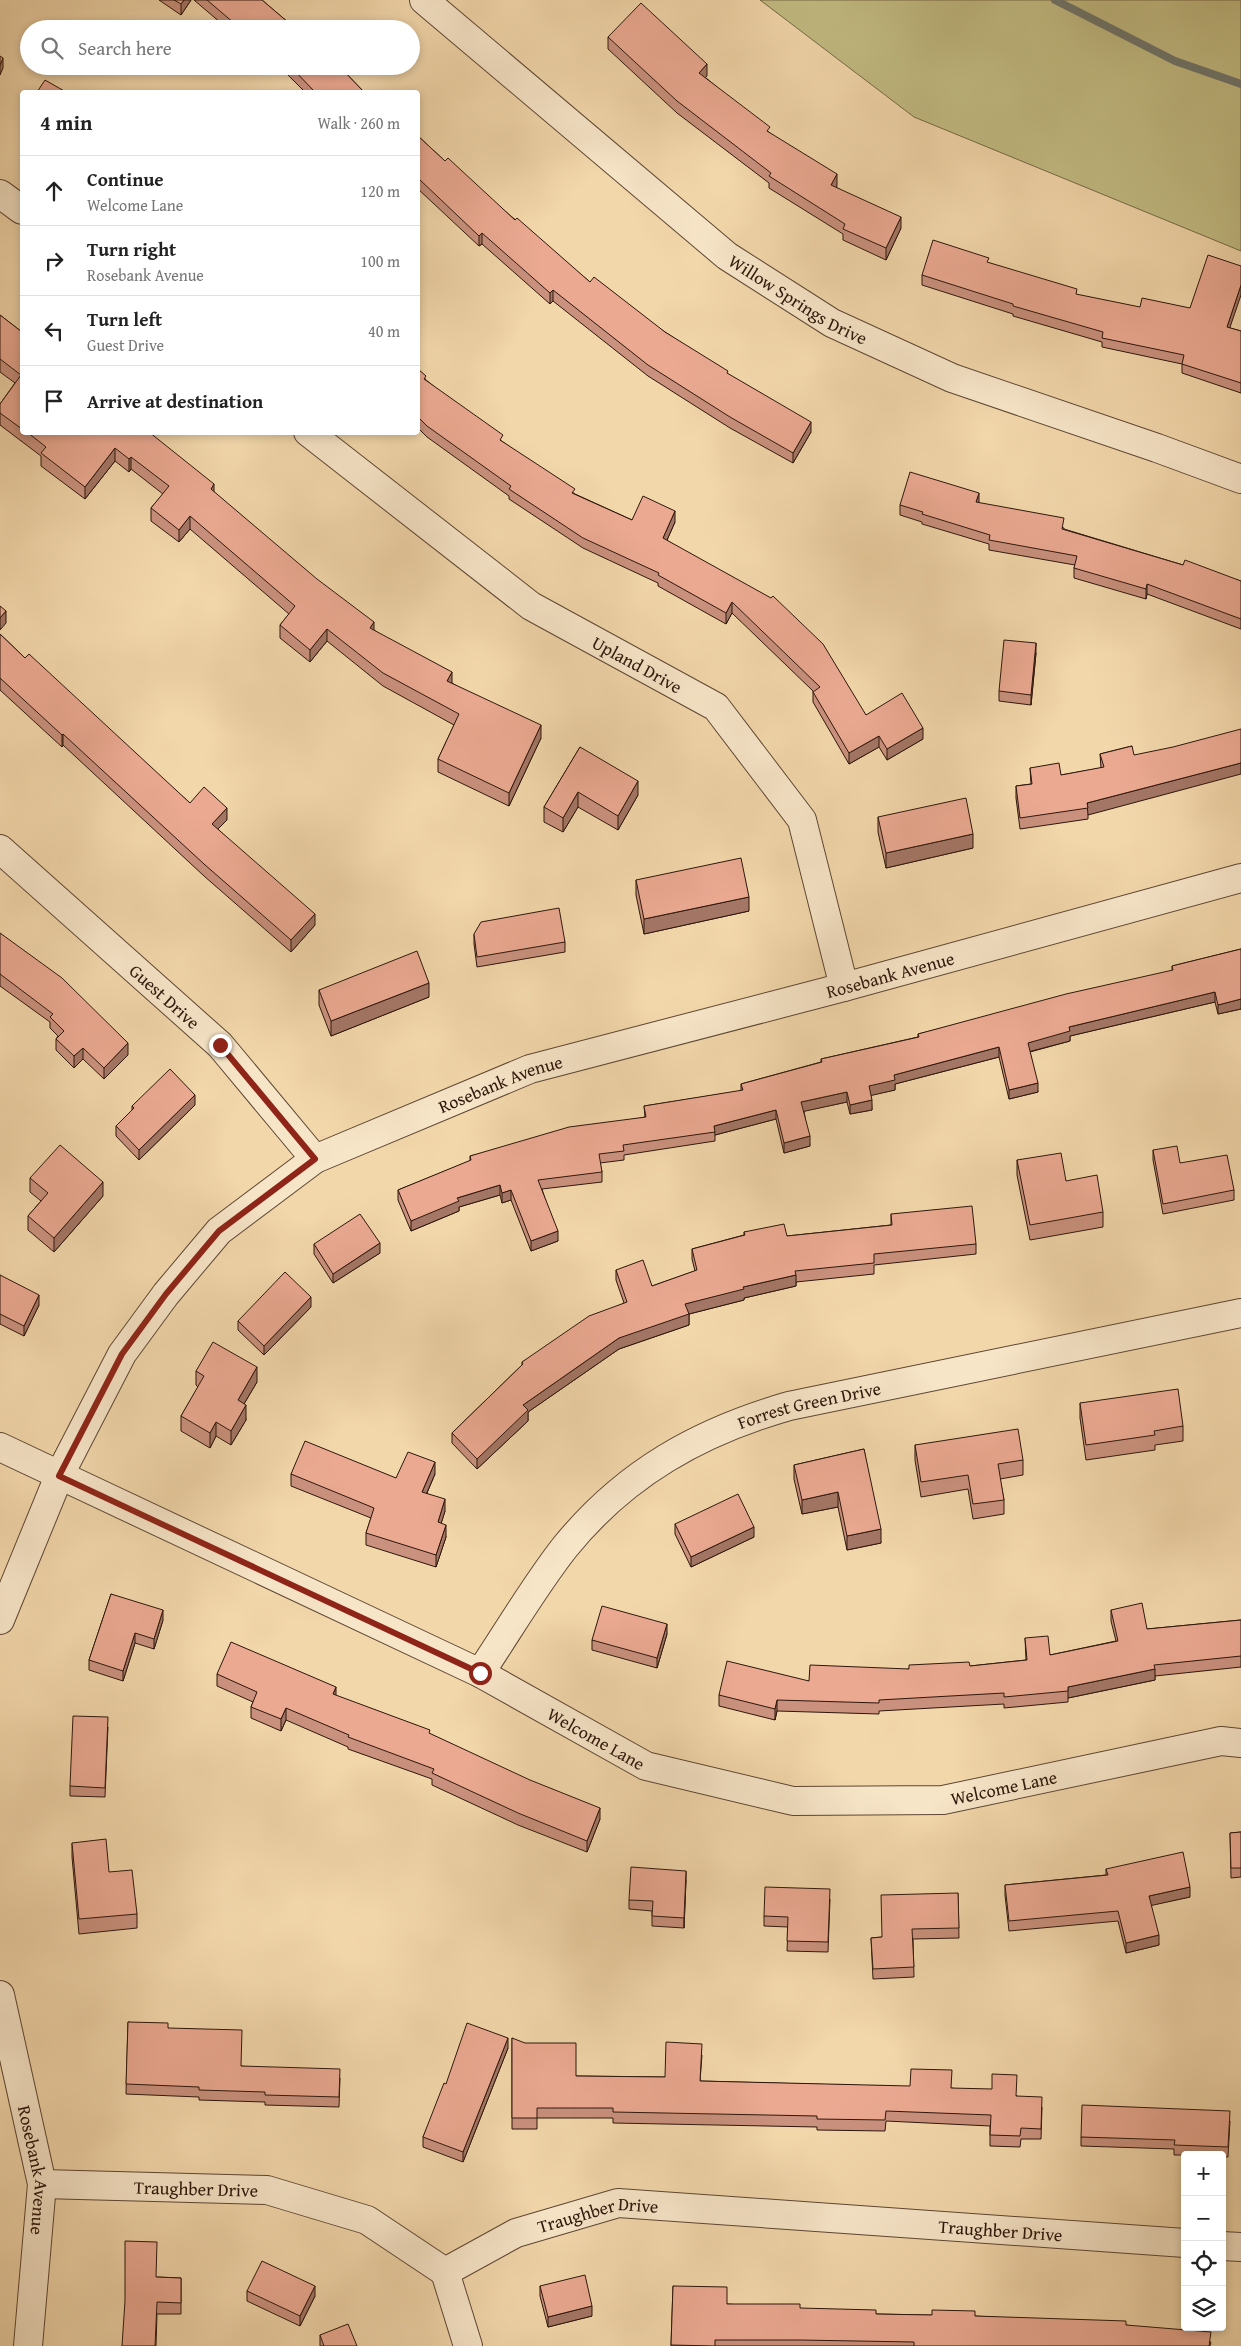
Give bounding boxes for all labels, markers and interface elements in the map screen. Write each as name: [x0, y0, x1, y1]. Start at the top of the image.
search box: [20, 20, 420, 75]
icon: search: [38, 34, 66, 62]
text: Search here: [78, 34, 172, 62]
text: 4 min: [40, 107, 92, 138]
text: Walk · 260 m: [317, 111, 400, 135]
text: Continue: [87, 165, 164, 193]
icon: ahead: [40, 177, 68, 205]
text: 120 m: [360, 179, 400, 203]
text: Welcome Lane: [87, 193, 183, 217]
text: Turn right: [87, 235, 176, 263]
icon: right: [40, 247, 68, 275]
street label: Willow Springs Drive: [723, 247, 872, 351]
text: 100 m: [360, 249, 400, 273]
text: Rosebank Avenue: [87, 263, 204, 287]
text: Turn left: [87, 305, 162, 333]
icon: left: [40, 317, 68, 345]
text: 40 m: [368, 319, 400, 343]
text: Guest Drive: [87, 333, 164, 357]
icon: arrive: [40, 387, 68, 415]
text: Arrive at destination: [87, 387, 263, 415]
street label: Upland Drive: [587, 628, 687, 700]
street label: Rosebank Avenue: [823, 944, 957, 1005]
street label: Guest Drive: [124, 957, 206, 1035]
route end: [209, 1034, 232, 1057]
street label: Rosebank Avenue: [434, 1048, 565, 1119]
street label: Forrest Green Drive: [733, 1374, 883, 1436]
route start: [469, 1662, 492, 1685]
street label: Welcome Lane: [543, 1700, 650, 1776]
street label: Welcome Lane: [948, 1763, 1059, 1812]
street label: Rosebank Avenue: [11, 2103, 56, 2236]
map controls: [1181, 2151, 1226, 2331]
button: +: [1181, 2151, 1226, 2196]
street label: Traughber Drive: [133, 2173, 258, 2203]
street label: Traughber Drive: [534, 2190, 659, 2240]
button: −: [1181, 2196, 1226, 2241]
street label: Traughber Drive: [938, 2212, 1063, 2248]
button: locate: [1181, 2241, 1226, 2286]
button: layers: [1181, 2286, 1226, 2331]

